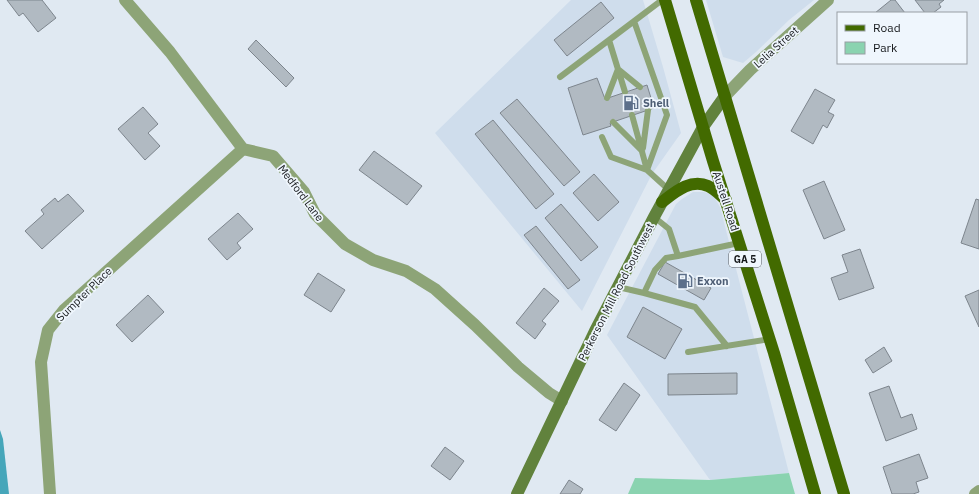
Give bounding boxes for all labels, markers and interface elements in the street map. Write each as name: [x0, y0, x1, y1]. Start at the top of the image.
legend: [837, 12, 967, 64]
text: Road: [873, 20, 901, 35]
street label: Lelia Street: [751, 23, 802, 71]
text: Park: [873, 40, 898, 55]
fuel station icon: Shell: [622, 94, 640, 112]
place label: Shell: [643, 96, 670, 110]
street label: Medford Lane: [275, 162, 327, 224]
street label: Austell Road: [710, 169, 742, 233]
street label: Perkerson Mill Road Southwest: [575, 221, 657, 363]
road number: GA 5: [729, 251, 761, 267]
street label: Sumpter Place: [53, 264, 115, 324]
fuel station icon: Exxon: [676, 272, 694, 290]
place label: Exxon: [697, 274, 729, 288]

